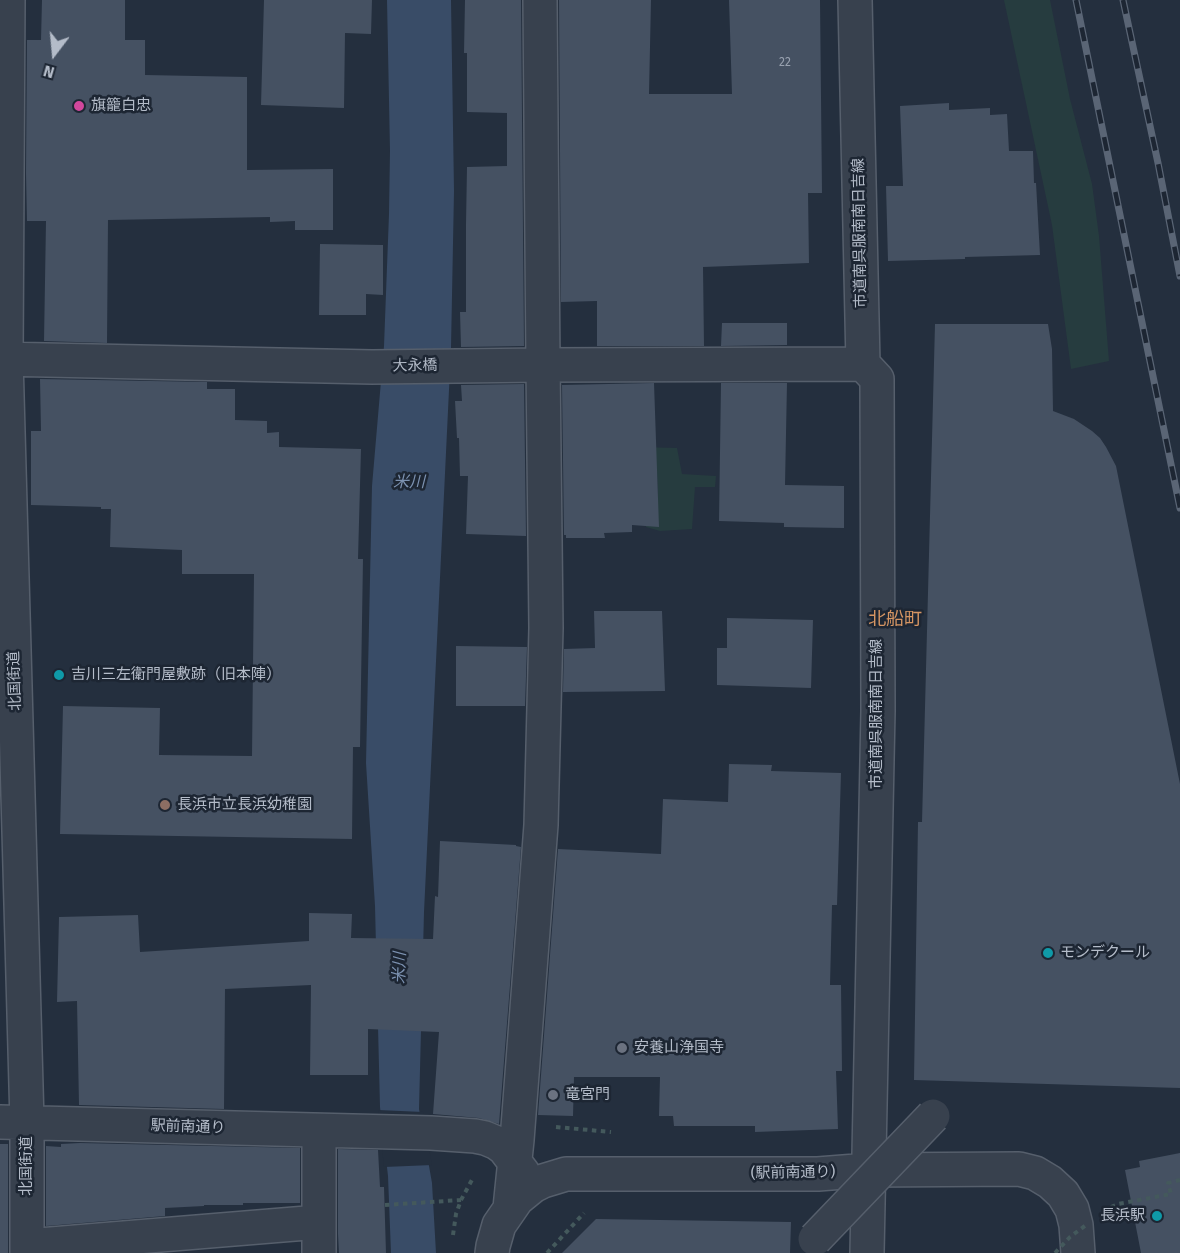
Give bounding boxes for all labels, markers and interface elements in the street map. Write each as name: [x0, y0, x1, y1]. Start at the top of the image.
north arrow: [24, 24, 84, 84]
house number: 22: [779, 56, 791, 70]
text: N: [41, 61, 57, 82]
place label: 旗籠白忠: [91, 97, 151, 115]
marker: 旗籠白忠: [72, 99, 86, 113]
street label: 市道南呉服南南日吉線: [850, 158, 870, 308]
street label: 大永橋: [392, 357, 438, 375]
water label: 米川: [393, 473, 425, 493]
district label: 北船町: [868, 609, 922, 631]
street label: 市道南呉服南南日吉線: [868, 639, 886, 789]
street label: 北国街道: [5, 651, 25, 711]
place label: 吉川三左衛門屋敷跡（旧本陣）: [71, 666, 281, 684]
marker: 吉川三左衛門屋敷跡（旧本陣）: [52, 668, 66, 682]
place label: 長浜市立長浜幼稚園: [177, 796, 312, 814]
marker: 長浜市立長浜幼稚園: [158, 798, 172, 812]
place label: モンデクール: [1060, 944, 1150, 962]
marker: モンデクール: [1041, 946, 1055, 960]
water label: 米川: [390, 952, 410, 984]
place label: 安養山浄国寺: [634, 1039, 724, 1057]
marker: 安養山浄国寺: [615, 1041, 629, 1055]
place label: 竜宮門: [565, 1086, 610, 1104]
marker: 竜宮門: [546, 1088, 560, 1102]
street label: 駅前南通り: [150, 1117, 226, 1137]
street label: 北国街道: [18, 1136, 36, 1196]
street label: (駅前南通り): [750, 1163, 836, 1183]
place label: 長浜駅: [1100, 1207, 1145, 1225]
marker: 長浜駅: [1150, 1209, 1164, 1223]

